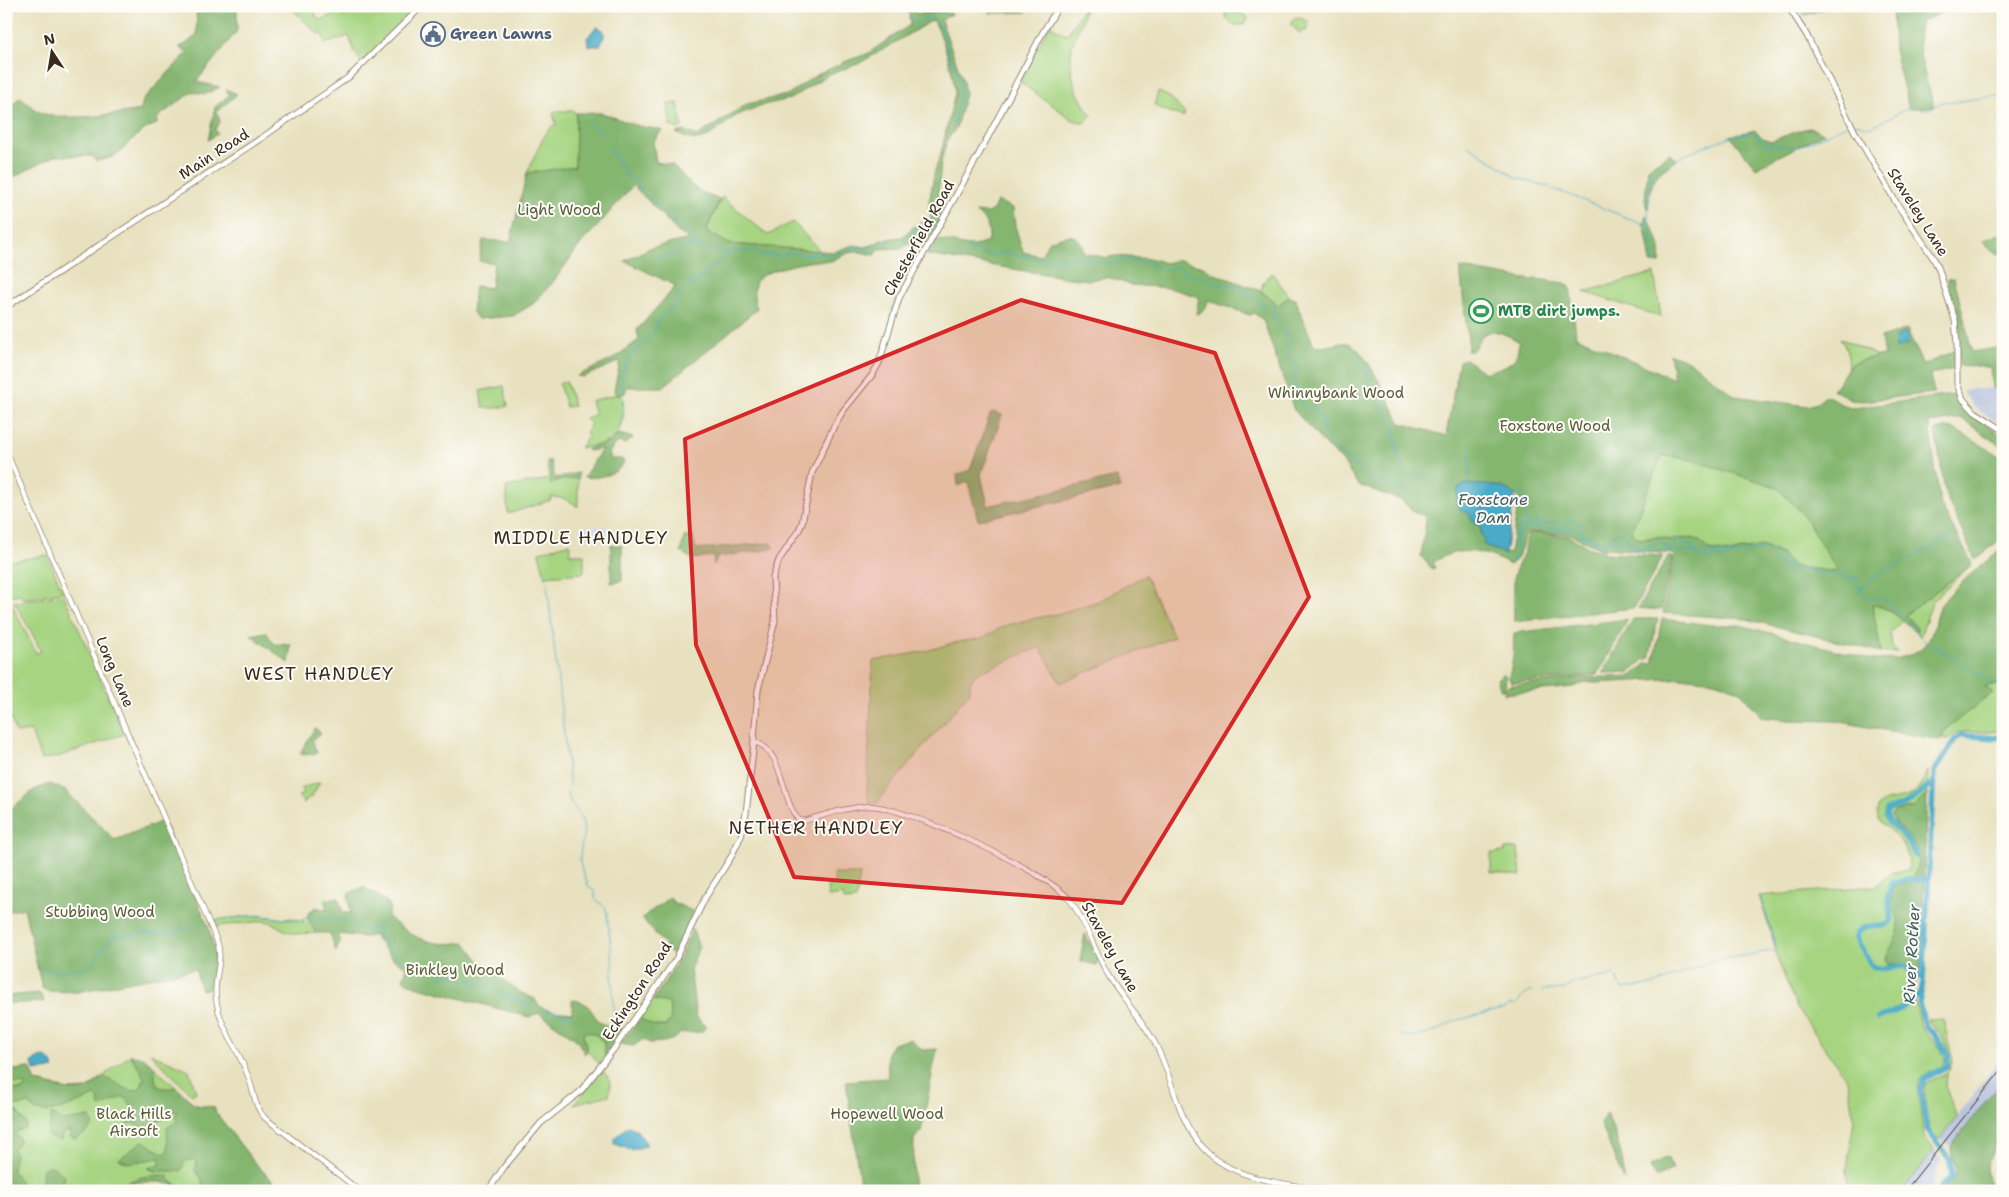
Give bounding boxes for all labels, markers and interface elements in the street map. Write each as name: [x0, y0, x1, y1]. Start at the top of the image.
public building icon: Green Lawns: [420, 21, 446, 47]
place label: Green Lawns: [450, 24, 552, 44]
north arrow: [28, 28, 78, 78]
text: N: [42, 29, 57, 49]
street label: Main Road: [175, 124, 253, 184]
street label: Staveley Lane: [1883, 164, 1953, 260]
street label: Chesterfield Road: [879, 176, 959, 299]
park label: Light Wood: [517, 200, 601, 220]
sports icon: MTB dirt jumps.: [1468, 298, 1494, 324]
place label: MTB dirt jumps.: [1498, 301, 1620, 321]
park label: Whinnybank Wood: [1268, 383, 1405, 403]
park label: Foxstone Wood: [1499, 416, 1611, 436]
water label: Foxstone Dam: [1458, 489, 1528, 528]
district label: MIDDLE HANDLEY: [494, 526, 668, 550]
street label: Long Lane: [91, 633, 139, 711]
district label: WEST HANDLEY: [244, 662, 394, 686]
district label: NETHER HANDLEY: [728, 816, 904, 840]
street label: Staveley Lane: [1077, 898, 1143, 996]
park label: Stubbing Wood: [45, 902, 155, 922]
water label: River Rother: [1898, 903, 1925, 1004]
street label: Eckington Road: [598, 937, 677, 1044]
park label: Binkley Wood: [406, 960, 505, 980]
park label: Black Hills Airsoft: [96, 1104, 172, 1141]
park label: Hopewell Wood: [830, 1104, 944, 1124]

